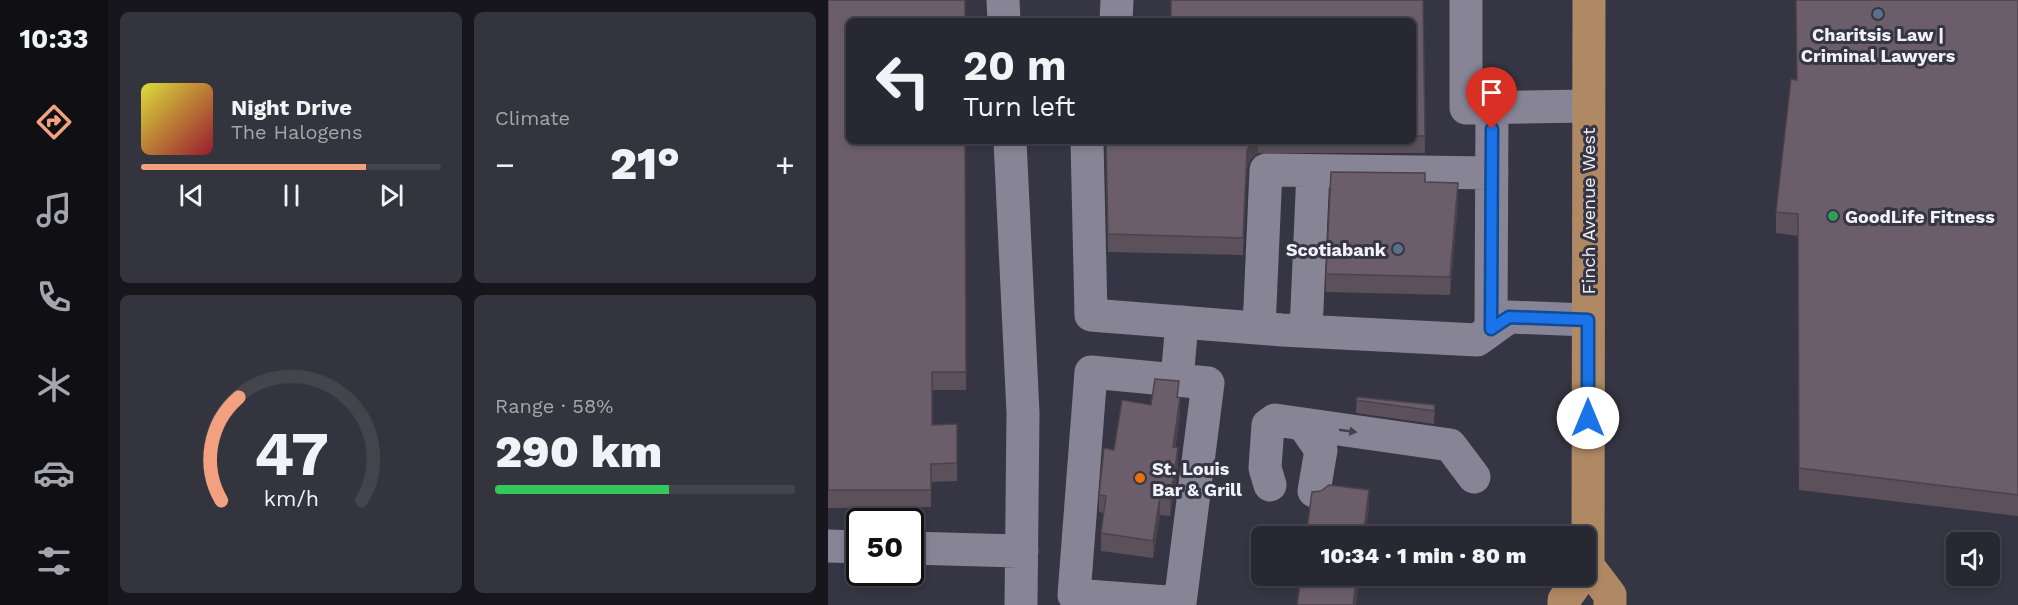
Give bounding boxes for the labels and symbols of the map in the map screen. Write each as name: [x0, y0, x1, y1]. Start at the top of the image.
marker: Charitsis Law | Criminal Lawyers: [1871, 7, 1885, 21]
place label: Charitsis Law | Criminal Lawyers: [1801, 24, 1956, 66]
pin: [1466, 67, 1517, 129]
street label: Finch Avenue West: [1578, 127, 1599, 295]
place label: GoodLife Fitness: [1845, 206, 1995, 227]
marker: GoodLife Fitness: [1826, 209, 1840, 223]
place label: Scotiabank: [1286, 239, 1387, 260]
marker: Scotiabank: [1391, 242, 1405, 256]
position arrow: [1556, 386, 1620, 450]
one-way arrow: [1338, 426, 1357, 435]
place label: St. Louis Bar & Grill: [1152, 458, 1242, 500]
marker: St. Louis Bar & Grill: [1133, 471, 1147, 485]
speed limit sign: 50: [846, 508, 924, 586]

